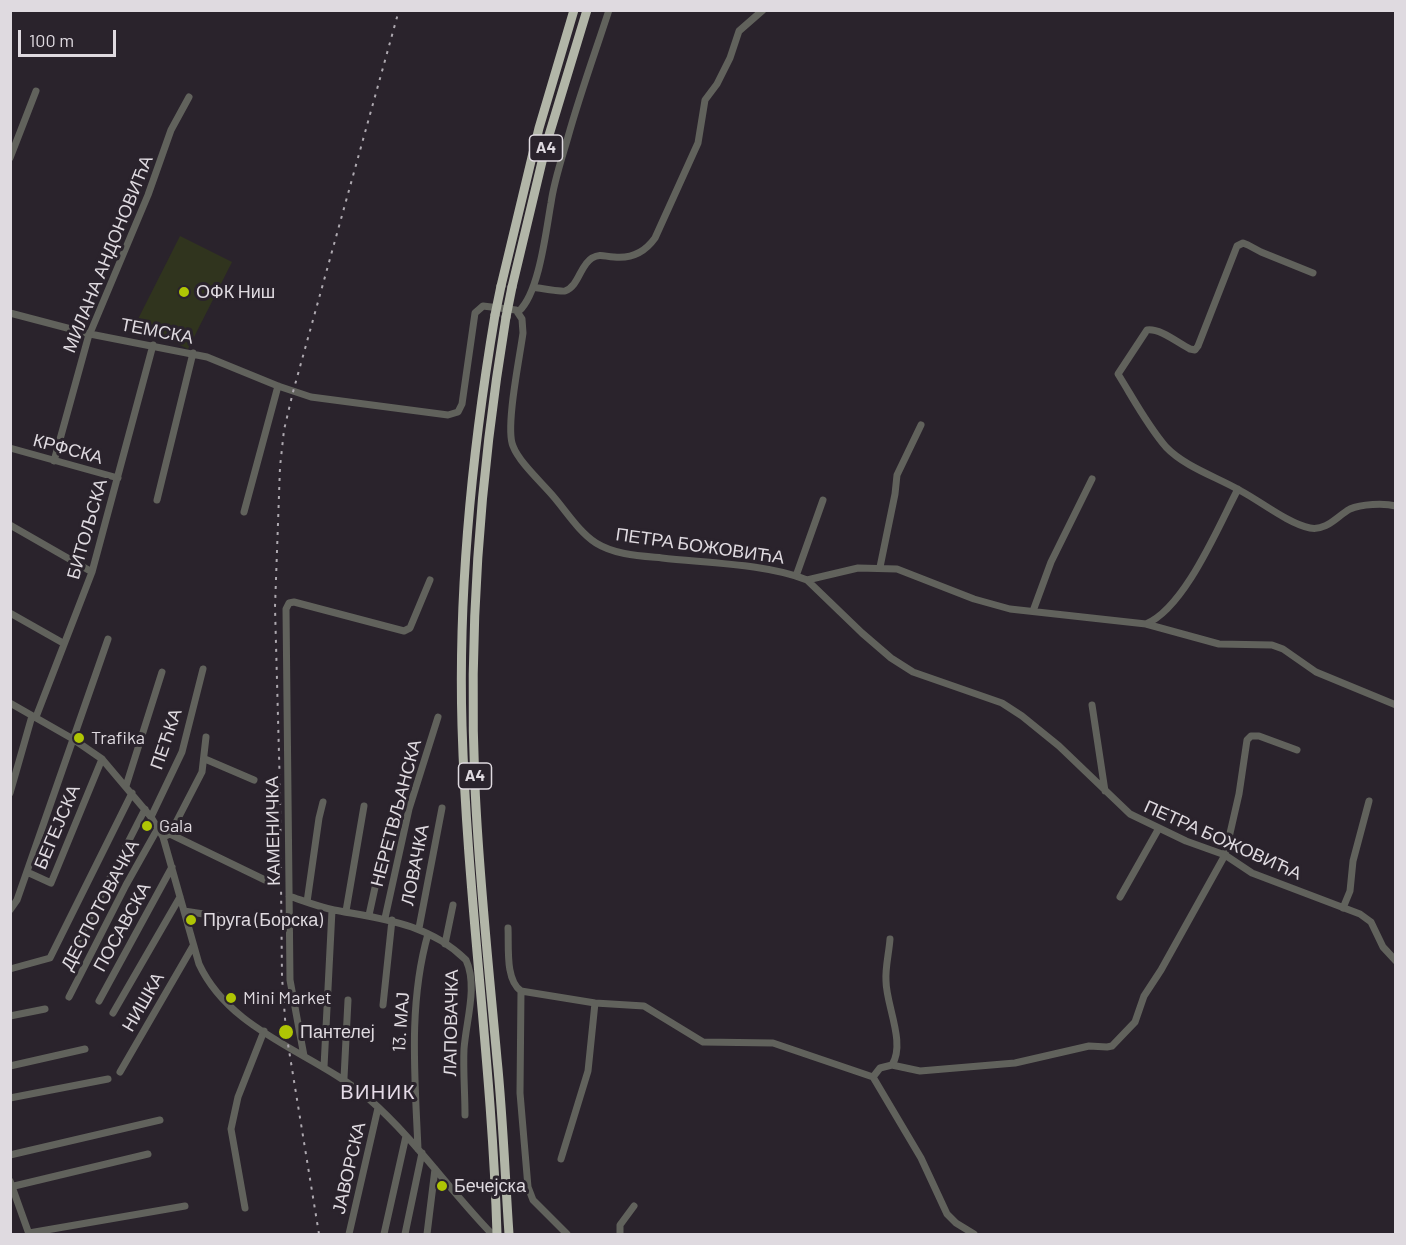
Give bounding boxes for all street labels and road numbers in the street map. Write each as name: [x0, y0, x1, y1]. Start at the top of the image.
road number: A4: [530, 135, 562, 161]
street label: МИЛАНА АНДОНОВИЋА: [58, 152, 158, 356]
street label: ТЕМСКА: [119, 313, 195, 349]
street label: КРФСКА: [31, 429, 105, 469]
street label: БИТОЉСКА: [62, 476, 112, 582]
street label: ПЕТРА БОЖОВИЋА: [614, 523, 786, 569]
street label: ПЕЋКА: [146, 706, 186, 772]
street label: НЕРЕТВЉАНСКА: [366, 737, 426, 889]
road number: A4: [458, 763, 492, 789]
street label: КАМЕНИЧКА: [261, 776, 285, 886]
street label: БЕГЕЈСКА: [29, 781, 85, 873]
street label: ПЕТРА БОЖОВИЋА: [1141, 796, 1305, 884]
street label: ЛОВАЧКА: [397, 823, 433, 907]
street label: ДЕСПОТОВАЧКА: [56, 836, 144, 974]
street label: ПОСАВСКА: [89, 879, 155, 975]
street label: НИШКА: [117, 968, 169, 1036]
street label: ЛАПОВАЧКА: [439, 969, 463, 1077]
street label: 13. МАЈ: [388, 991, 414, 1053]
street label: ЈАВОРСКА: [328, 1120, 370, 1216]

